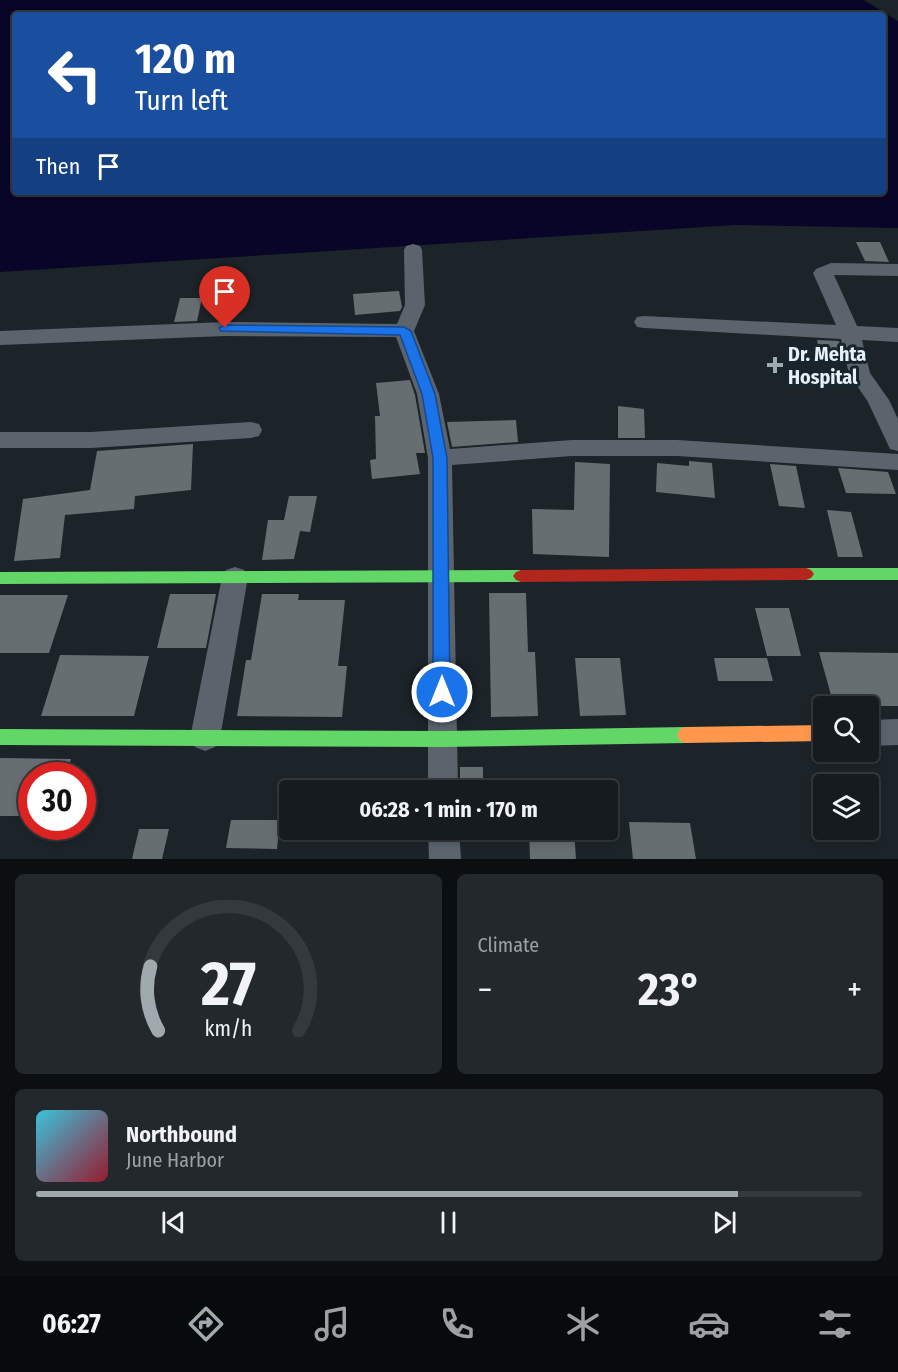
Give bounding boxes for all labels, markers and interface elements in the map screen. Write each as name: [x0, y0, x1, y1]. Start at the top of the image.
text: 120 m: [135, 34, 236, 84]
icon: left: [36, 36, 114, 114]
text: Turn left: [135, 85, 228, 117]
icon: arrive: [92, 150, 125, 183]
text: Then: [36, 153, 80, 180]
pin: [199, 266, 250, 328]
icon: arrive: [208, 275, 241, 308]
place label: Dr. Mehta Hospital: [788, 342, 866, 389]
marker: Dr. Mehta Hospital: [766, 356, 784, 374]
position arrow: [410, 660, 474, 724]
map controls: [813, 696, 879, 840]
button: search: [813, 696, 879, 762]
speed limit sign: 30: [18, 762, 96, 840]
button: layers: [813, 774, 879, 840]
text: 06:28 · 1 min · 170 m: [359, 796, 538, 823]
text: Climate: [478, 933, 539, 957]
text: 27: [200, 947, 256, 1022]
text: 23°: [638, 963, 701, 1017]
text: −: [478, 970, 492, 1010]
text: +: [847, 970, 862, 1010]
text: km/h: [204, 1016, 252, 1042]
text: Northbound: [126, 1121, 237, 1148]
text: June Harbor: [126, 1148, 224, 1172]
icon: previous: [157, 1206, 190, 1239]
icon: pause: [432, 1206, 465, 1239]
icon: next: [708, 1206, 741, 1239]
icon: directions: [185, 1303, 227, 1345]
icon: music: [311, 1303, 353, 1345]
icon: phone: [436, 1303, 478, 1345]
icon: climate: [562, 1303, 604, 1345]
icon: car: [688, 1303, 730, 1345]
icon: filters: [814, 1303, 856, 1345]
text: 06:27: [42, 1308, 101, 1340]

